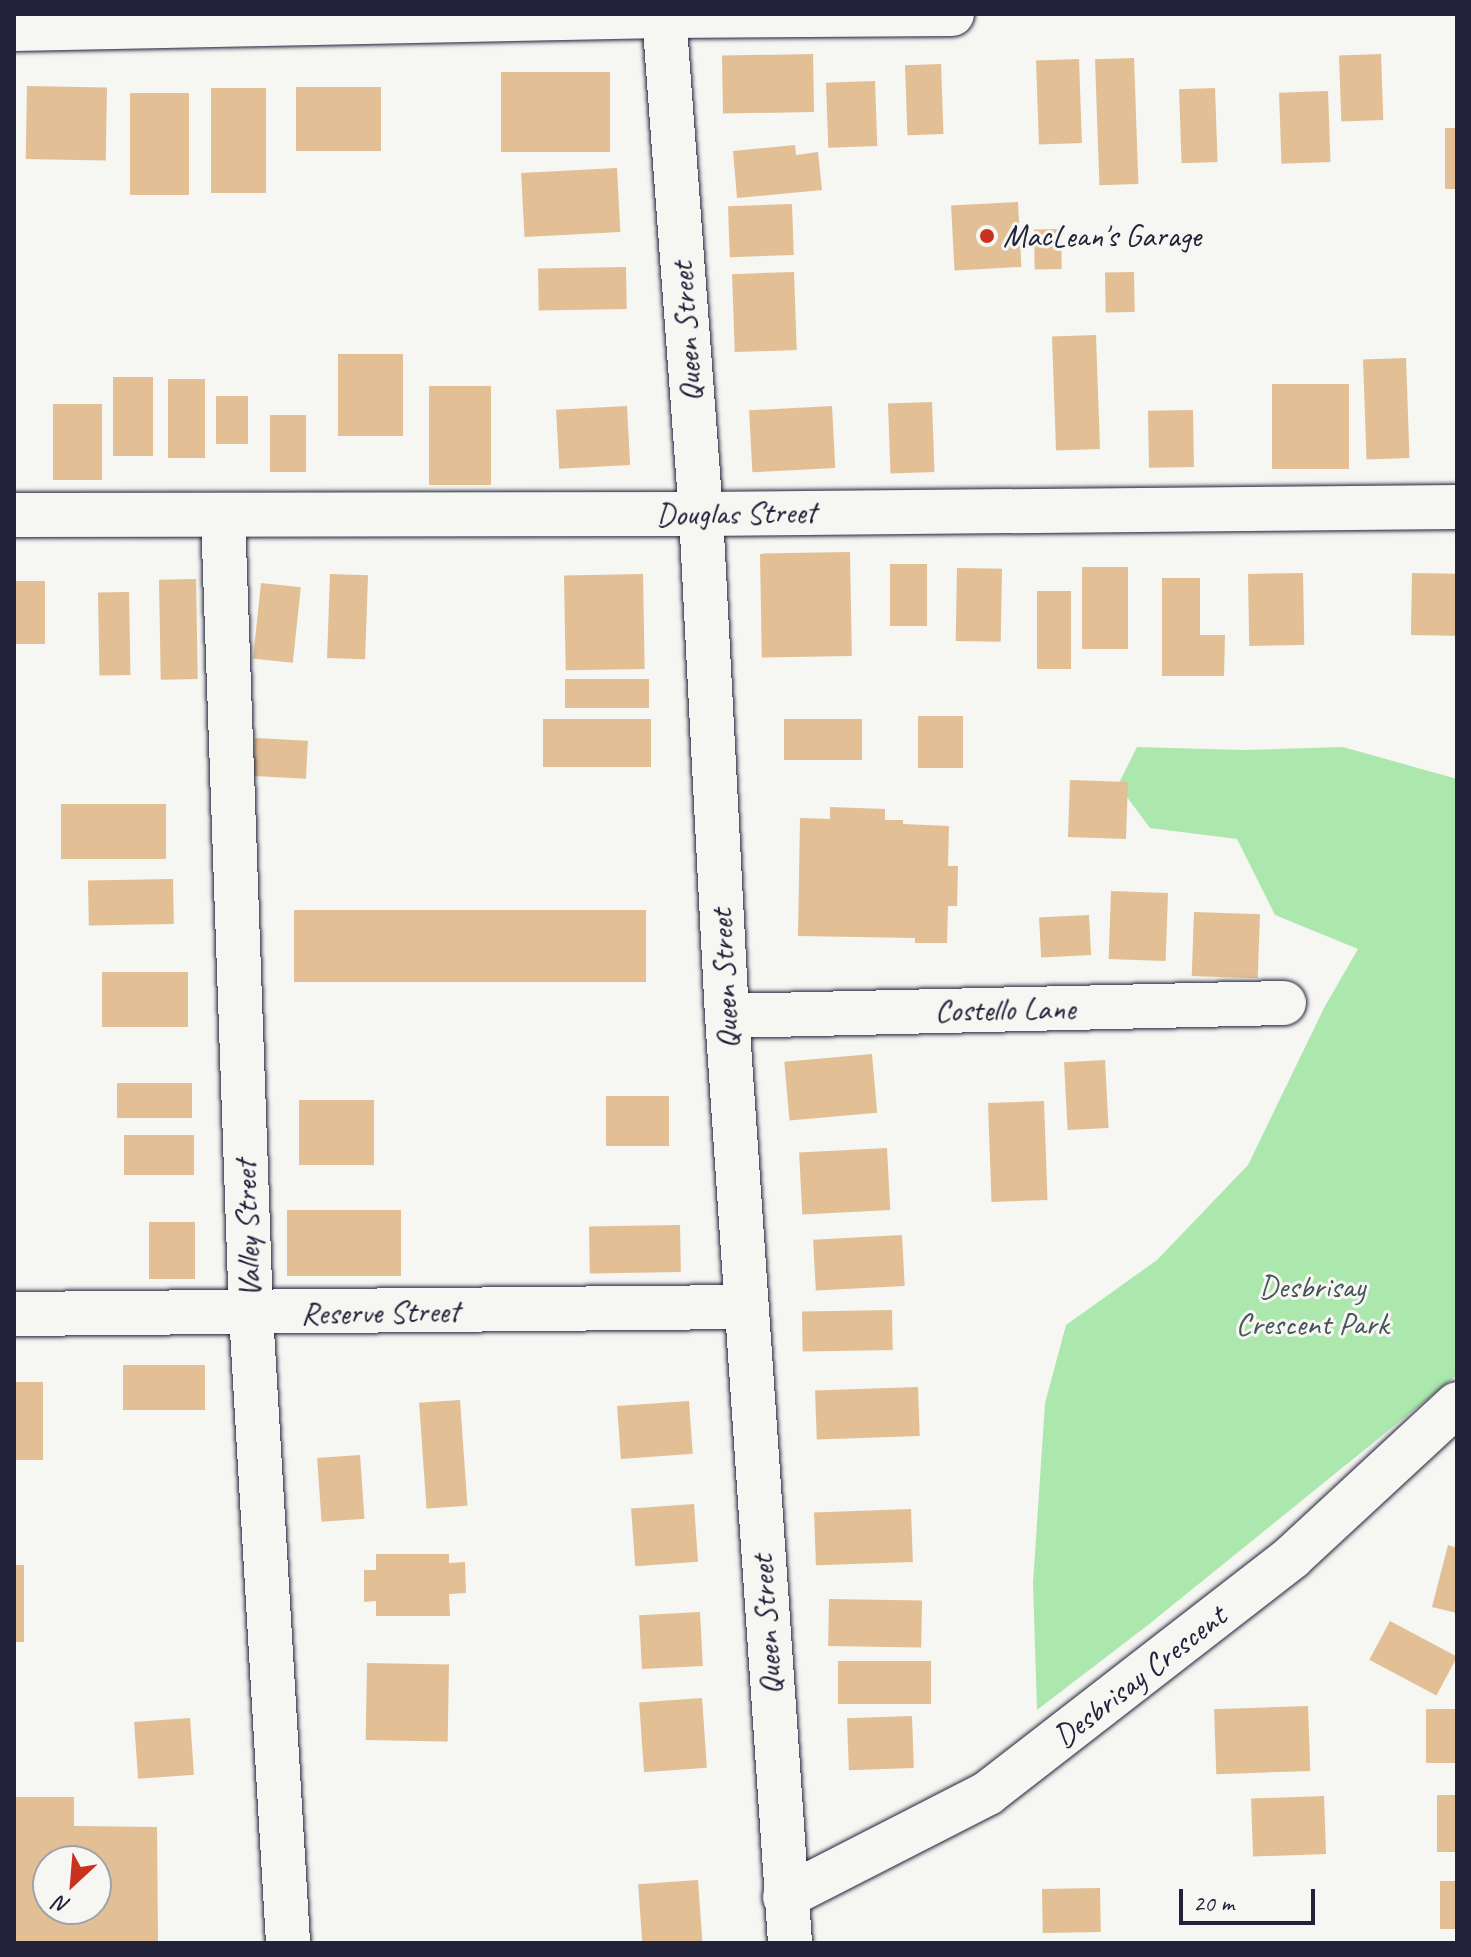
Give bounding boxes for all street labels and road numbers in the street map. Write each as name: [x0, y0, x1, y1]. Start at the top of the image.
street label: Queen Street: [663, 261, 711, 403]
street label: Douglas Street: [656, 493, 816, 535]
street label: Queen Street: [702, 908, 748, 1050]
street label: Costello Lane: [934, 990, 1076, 1030]
street label: Valley Street: [226, 1160, 270, 1298]
street label: Reserve Street: [300, 1292, 460, 1334]
street label: Queen Street: [743, 1554, 791, 1696]
street label: Desbrisay Crescent: [1046, 1597, 1234, 1757]

